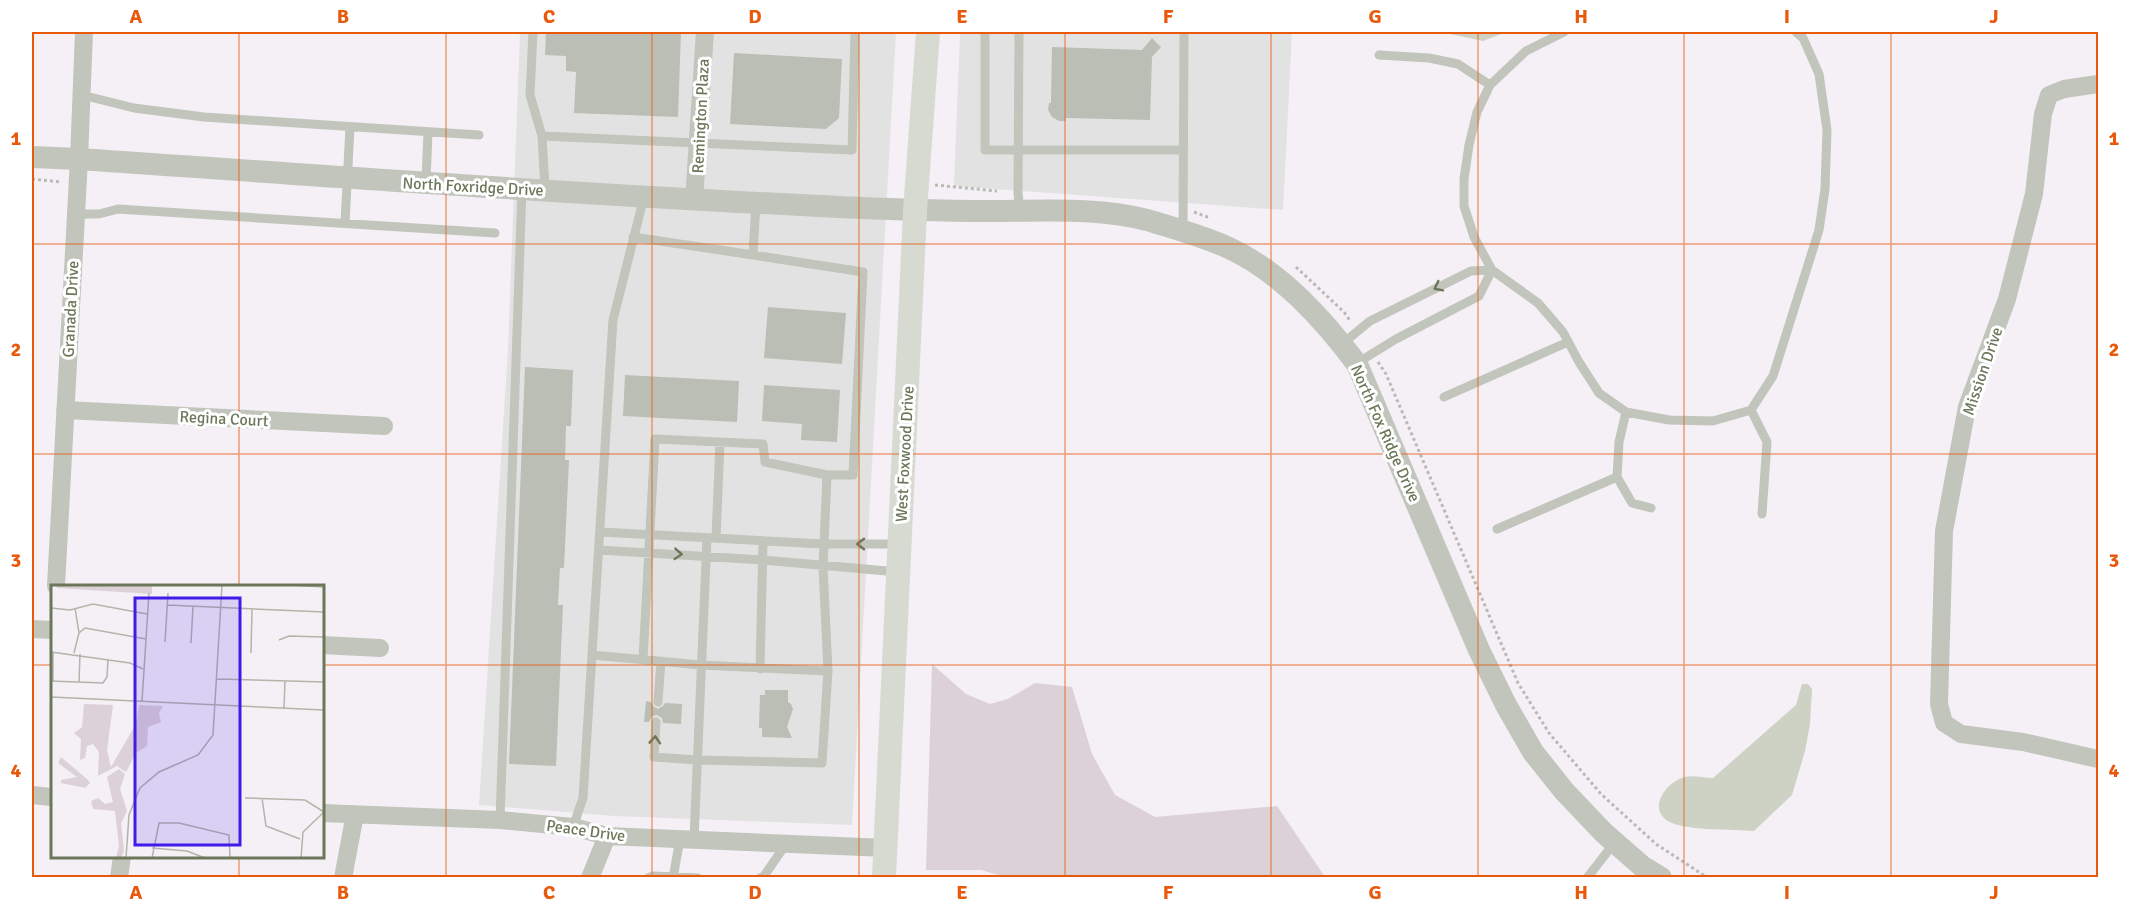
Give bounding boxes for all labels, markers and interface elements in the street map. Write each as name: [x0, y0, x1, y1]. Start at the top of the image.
text: A: [130, 4, 143, 29]
text: B: [337, 4, 349, 29]
text: C: [543, 4, 555, 29]
text: D: [748, 4, 762, 29]
text: E: [956, 4, 968, 29]
text: F: [1163, 4, 1174, 29]
text: G: [1368, 4, 1382, 29]
text: H: [1574, 4, 1588, 29]
text: I: [1784, 4, 1790, 29]
text: J: [1989, 4, 1999, 29]
street label: Remington Plaza: [688, 58, 714, 174]
text: 1: [11, 126, 22, 151]
text: 1: [2109, 126, 2120, 151]
street label: North Foxridge Drive: [402, 173, 544, 201]
street label: Granada Drive: [58, 260, 84, 358]
one-way arrow: [1433, 280, 1444, 292]
street label: Mission Drive: [1959, 325, 2007, 418]
text: 2: [11, 337, 21, 362]
text: 2: [2109, 337, 2119, 362]
street label: North Fox Ridge Drive: [1346, 362, 1424, 505]
street label: West Foxwood Drive: [891, 385, 919, 523]
street label: Regina Court: [179, 407, 269, 431]
one-way arrow: [857, 538, 866, 550]
one-way arrow: [674, 547, 683, 560]
text: 3: [11, 548, 21, 573]
text: 3: [2109, 548, 2119, 573]
inset map: [51, 585, 324, 858]
one-way arrow: [648, 736, 661, 745]
text: 4: [11, 758, 22, 783]
text: 4: [2109, 758, 2120, 783]
street label: Peace Drive: [545, 816, 627, 846]
text: A: [130, 880, 143, 905]
text: B: [337, 880, 349, 905]
text: C: [543, 880, 555, 905]
text: D: [748, 880, 762, 905]
text: E: [956, 880, 968, 905]
text: F: [1163, 880, 1174, 905]
text: G: [1368, 880, 1382, 905]
text: H: [1574, 880, 1588, 905]
text: I: [1784, 880, 1790, 905]
text: J: [1989, 880, 1999, 905]

